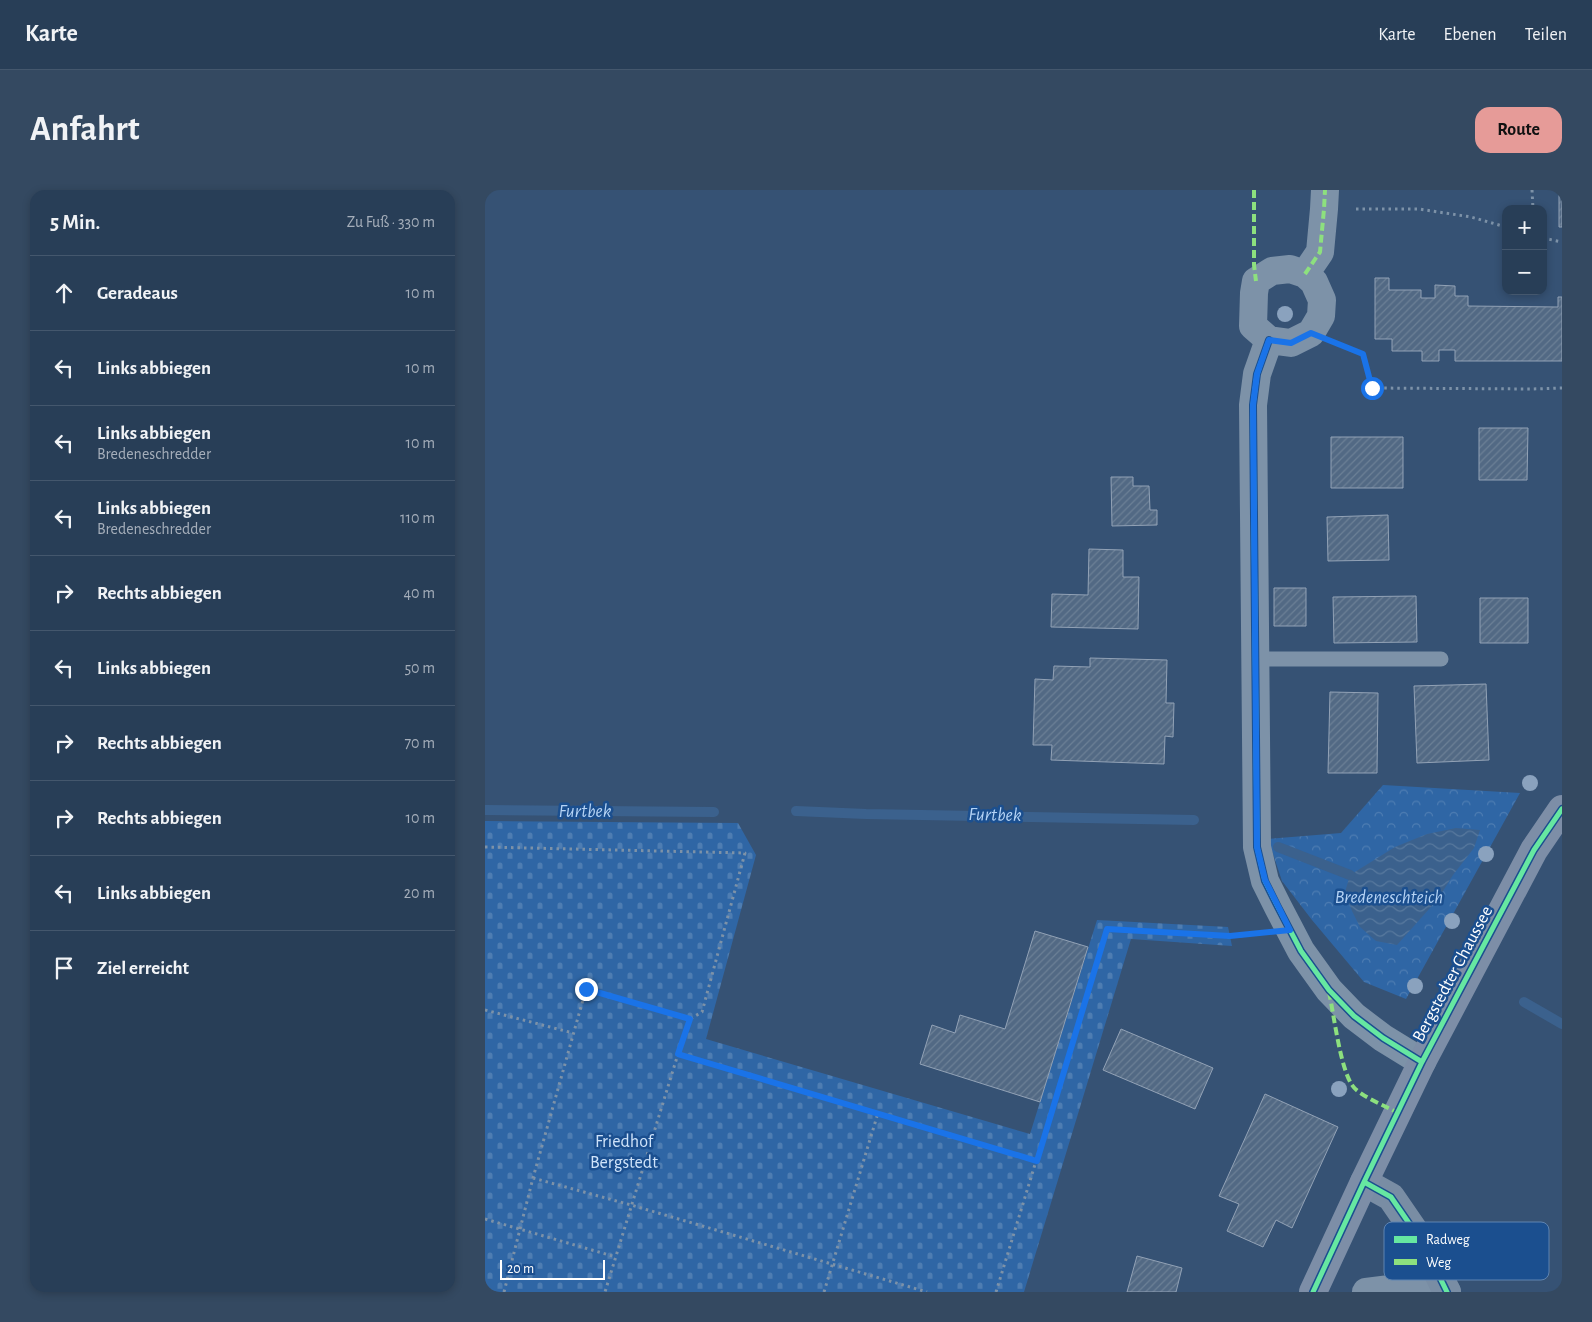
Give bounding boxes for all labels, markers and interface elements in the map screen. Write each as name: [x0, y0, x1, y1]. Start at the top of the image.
text: Karte: [25, 22, 78, 46]
text: Karte: [1378, 26, 1416, 44]
text: Ebenen: [1444, 26, 1497, 44]
text: Teilen: [1525, 26, 1567, 44]
button: Route: [1475, 107, 1562, 153]
text: Anfahrt: [30, 112, 140, 147]
map controls: [1502, 205, 1547, 295]
button: +: [1502, 205, 1547, 250]
text: 5 Min.: [50, 212, 100, 233]
text: Zu Fuß · 330 m: [347, 214, 435, 230]
button: −: [1502, 250, 1547, 295]
icon: ahead: [50, 279, 78, 307]
text: Geradeaus: [97, 284, 178, 303]
text: 10 m: [406, 285, 435, 301]
icon: left: [50, 354, 78, 382]
text: Links abbiegen: [97, 359, 211, 378]
text: 10 m: [406, 360, 435, 376]
route start: [1361, 377, 1384, 400]
text: Links abbiegen: [97, 424, 211, 443]
icon: left: [50, 429, 78, 457]
text: 10 m: [406, 435, 435, 451]
text: Bredeneschredder: [97, 446, 211, 462]
text: Links abbiegen: [97, 499, 211, 518]
icon: left: [50, 504, 78, 532]
text: 110 m: [400, 510, 435, 526]
text: Bredeneschredder: [97, 521, 211, 537]
icon: right: [50, 579, 78, 607]
text: Rechts abbiegen: [97, 584, 222, 603]
text: 40 m: [403, 585, 435, 601]
icon: left: [50, 654, 78, 682]
text: Links abbiegen: [97, 659, 211, 678]
text: 50 m: [404, 660, 435, 676]
icon: right: [50, 729, 78, 757]
text: Rechts abbiegen: [97, 734, 222, 753]
text: 70 m: [404, 735, 435, 751]
water label: Furtbek: [558, 802, 612, 821]
icon: right: [50, 804, 78, 832]
water label: Furtbek: [968, 805, 1022, 825]
text: Rechts abbiegen: [97, 809, 222, 828]
text: 10 m: [406, 810, 435, 826]
icon: left: [50, 879, 78, 907]
text: Links abbiegen: [97, 884, 211, 903]
text: 20 m: [404, 885, 435, 901]
water label: Bredeneschteich: [1335, 888, 1443, 907]
street label: Bergstedter Chaussee: [1410, 903, 1496, 1045]
icon: arrive: [50, 954, 78, 982]
text: Ziel erreicht: [97, 959, 189, 978]
route end: [575, 978, 598, 1001]
park label: Friedhof Bergstedt: [590, 1133, 658, 1172]
legend: [1384, 1222, 1549, 1280]
text: Radweg: [1426, 1233, 1470, 1247]
text: Weg: [1426, 1256, 1451, 1270]
scale bar: [500, 1257, 605, 1280]
text: 20 m: [507, 1262, 534, 1276]

